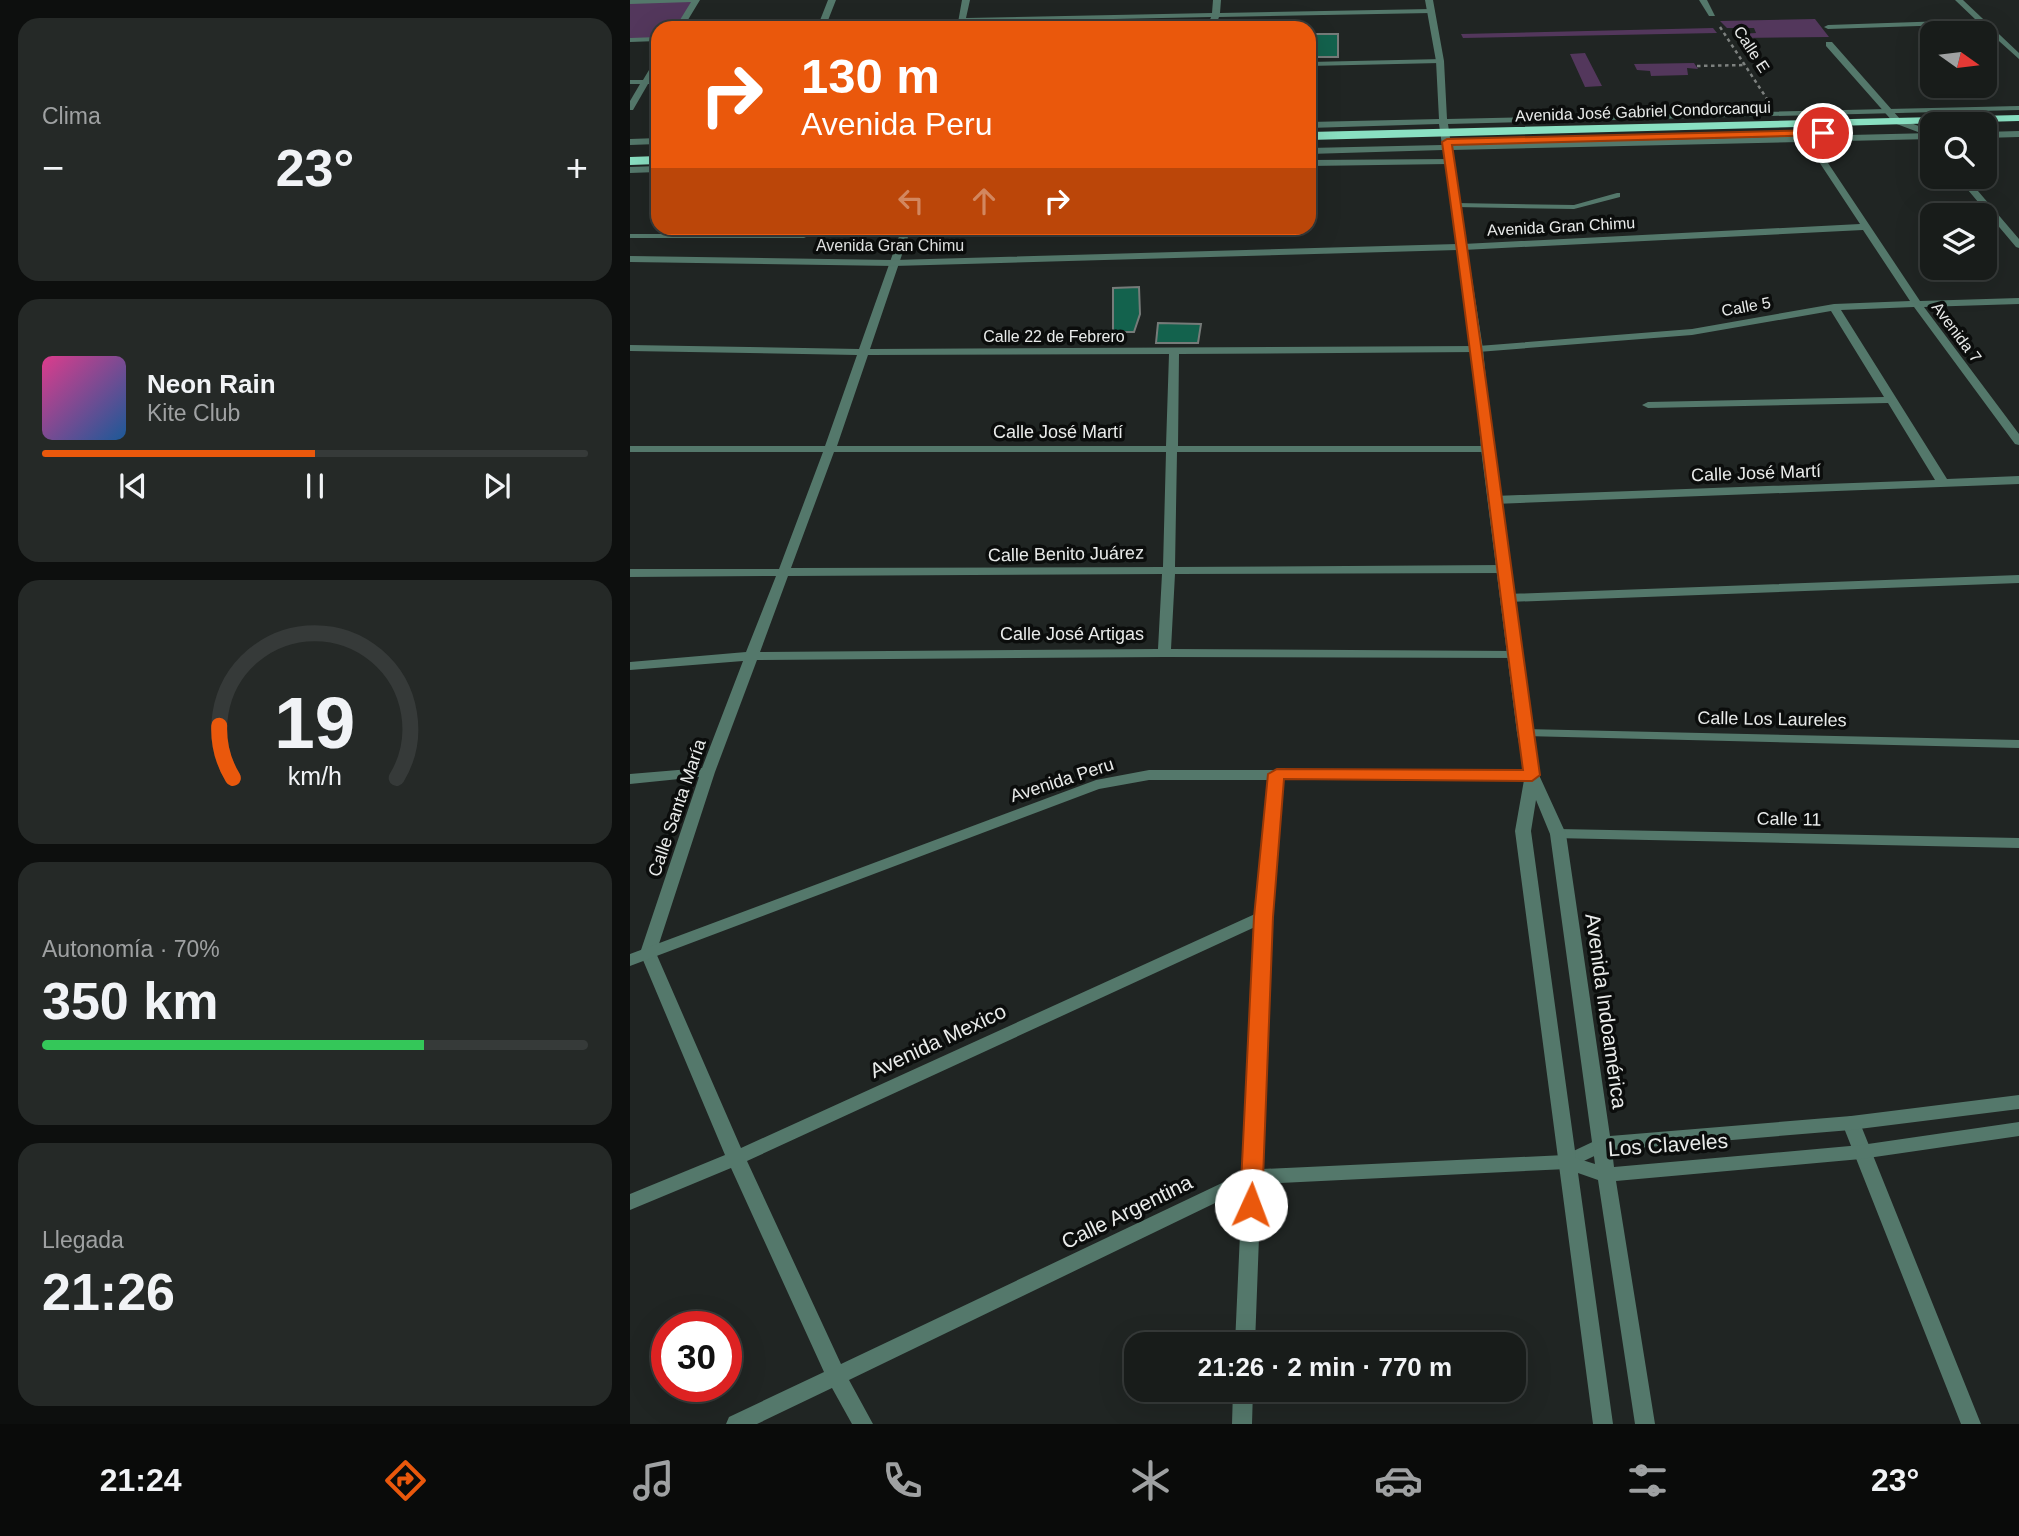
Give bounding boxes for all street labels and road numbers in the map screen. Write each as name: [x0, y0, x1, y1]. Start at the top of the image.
street label: Calle E: [1730, 23, 1773, 76]
street label: Avenida José Gabriel Condorcanqui: [1515, 99, 1771, 124]
street label: Avenida Gran Chimu: [1487, 214, 1635, 239]
street label: Avenida Gran Chimu: [816, 237, 964, 254]
street label: Calle 5: [1720, 294, 1772, 319]
street label: Avenida 7: [1928, 299, 1985, 366]
street label: Calle 22 de Febrero: [983, 328, 1125, 345]
street label: Calle José Martí: [993, 422, 1123, 442]
street label: Calle José Martí: [1691, 461, 1821, 485]
street label: Calle Benito Juárez: [988, 543, 1144, 565]
street label: Calle José Artigas: [1000, 624, 1144, 644]
street label: Calle Los Laureles: [1697, 708, 1847, 730]
street label: Calle Santa María: [644, 736, 710, 879]
street label: Avenida Peru: [1008, 754, 1116, 806]
street label: Calle 11: [1756, 808, 1822, 830]
street label: Avenida Indoamérica: [1581, 912, 1632, 1110]
street label: Avenida Mexico: [866, 999, 1010, 1082]
street label: Los Claveles: [1607, 1129, 1729, 1160]
street label: Calle Argentina: [1058, 1170, 1196, 1253]

